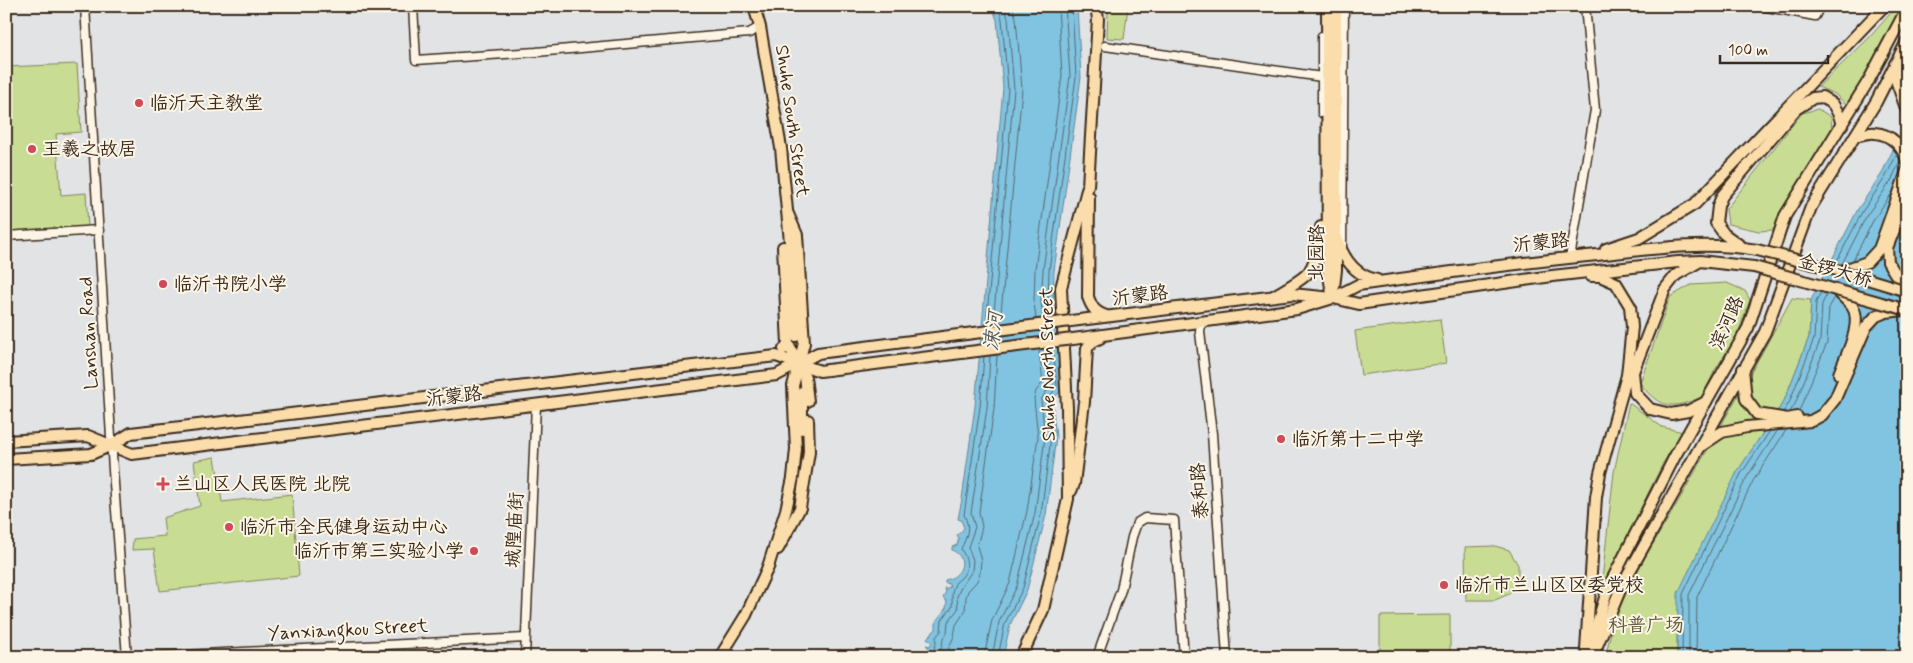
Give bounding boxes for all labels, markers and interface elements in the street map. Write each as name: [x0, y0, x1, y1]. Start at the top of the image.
scale bar: [1720, 32, 1828, 64]
text: 100 m: [1728, 41, 1768, 61]
street label: Shuhe South Street: [769, 43, 815, 199]
place label: 临沂天主教堂: [149, 91, 263, 116]
marker: 临沂天主教堂: [133, 97, 145, 109]
place label: 王羲之故居: [42, 137, 137, 162]
marker: 王羲之故居: [26, 143, 38, 155]
street label: 北园路: [1304, 224, 1330, 282]
street label: 沂蒙路: [1511, 228, 1571, 258]
street label: 金锣大桥: [1795, 249, 1875, 293]
place label: 临沂书院小学: [173, 272, 287, 297]
street label: Lanshan Road: [74, 276, 104, 390]
marker: 临沂书院小学: [157, 278, 169, 290]
street label: 沂蒙路: [1110, 280, 1170, 312]
street label: Shuhe North Street: [1034, 287, 1062, 441]
street label: 滨河路: [1704, 292, 1750, 354]
water label: 涑河: [978, 307, 1010, 352]
street label: 沂蒙路: [424, 381, 484, 413]
place label: 临沂第十二中学: [1291, 427, 1424, 452]
marker: 临沂第十二中学: [1275, 433, 1287, 445]
street label: 泰和路: [1186, 462, 1214, 520]
place label: 兰山区人民医院 北院: [174, 472, 350, 497]
marker: 兰山区人民医院 北院: [156, 477, 170, 491]
street label: 城隍庙街: [501, 491, 529, 569]
place label: 临沂市全民健身运动中心: [239, 515, 448, 540]
marker: 临沂市全民健身运动中心: [223, 521, 235, 533]
place label: 临沂市第三实验小学: [293, 539, 464, 564]
marker: 临沂市第三实验小学: [468, 545, 480, 557]
place label: 临沂市兰山区区委党校: [1454, 573, 1644, 598]
marker: 临沂市兰山区区委党校: [1438, 579, 1450, 591]
street label: Yanxiangkou Street: [267, 613, 429, 650]
park label: 科普广场: [1608, 613, 1684, 638]

